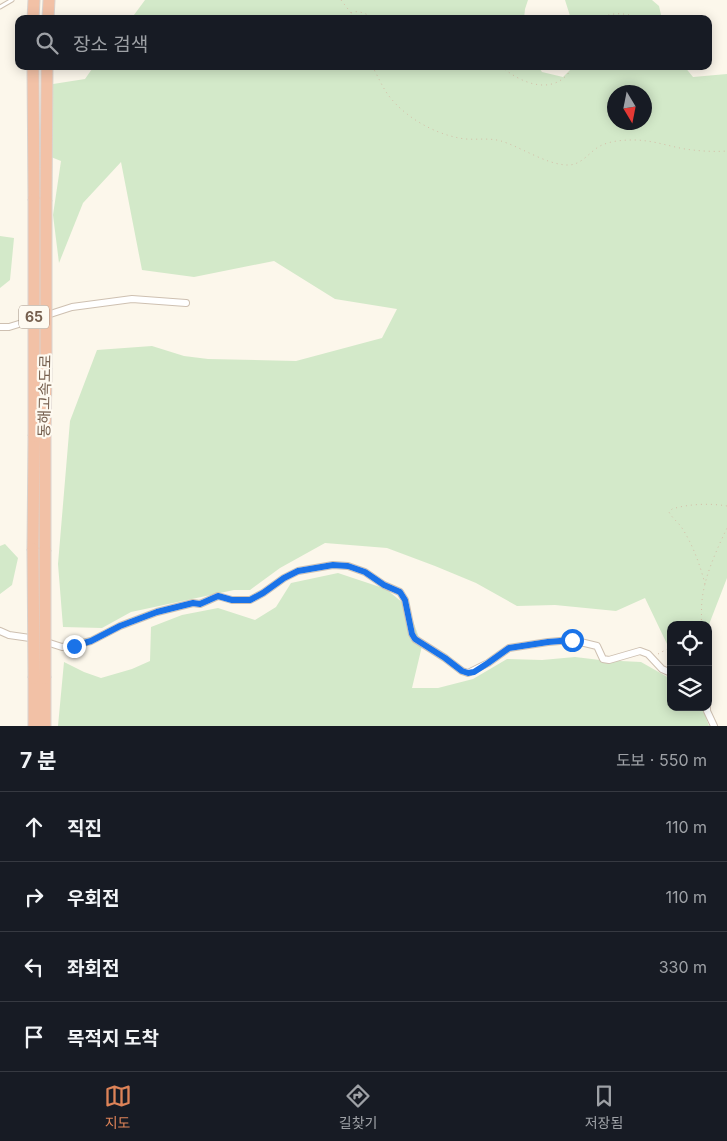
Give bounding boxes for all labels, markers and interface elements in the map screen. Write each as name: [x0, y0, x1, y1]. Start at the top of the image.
search box: [15, 15, 712, 70]
icon: search: [33, 29, 61, 57]
text: 장소 검색: [73, 33, 148, 56]
north arrow: [607, 85, 652, 130]
road number: 65: [19, 306, 49, 328]
street label: 동해고속도로: [34, 354, 55, 438]
map controls: [667, 621, 712, 711]
button: locate: [667, 621, 712, 666]
route start: [561, 629, 584, 652]
route end: [63, 635, 86, 658]
button: layers: [667, 666, 712, 711]
text: 7 분: [20, 748, 57, 773]
text: 도보 · 550 m: [616, 750, 707, 770]
icon: ahead: [20, 813, 48, 841]
text: 직진: [67, 817, 102, 840]
text: 110 m: [665, 817, 707, 837]
icon: right: [20, 883, 48, 911]
text: 우회전: [67, 887, 119, 910]
text: 110 m: [665, 887, 707, 907]
icon: left: [20, 953, 48, 981]
text: 좌회전: [67, 957, 119, 980]
text: 330 m: [659, 957, 707, 977]
icon: arrive: [20, 1023, 48, 1051]
text: 목적지 도착: [67, 1027, 159, 1050]
tab: 지도: [104, 1082, 132, 1132]
tab: 길찾기: [339, 1082, 377, 1132]
tab: 저장됨: [585, 1082, 623, 1132]

